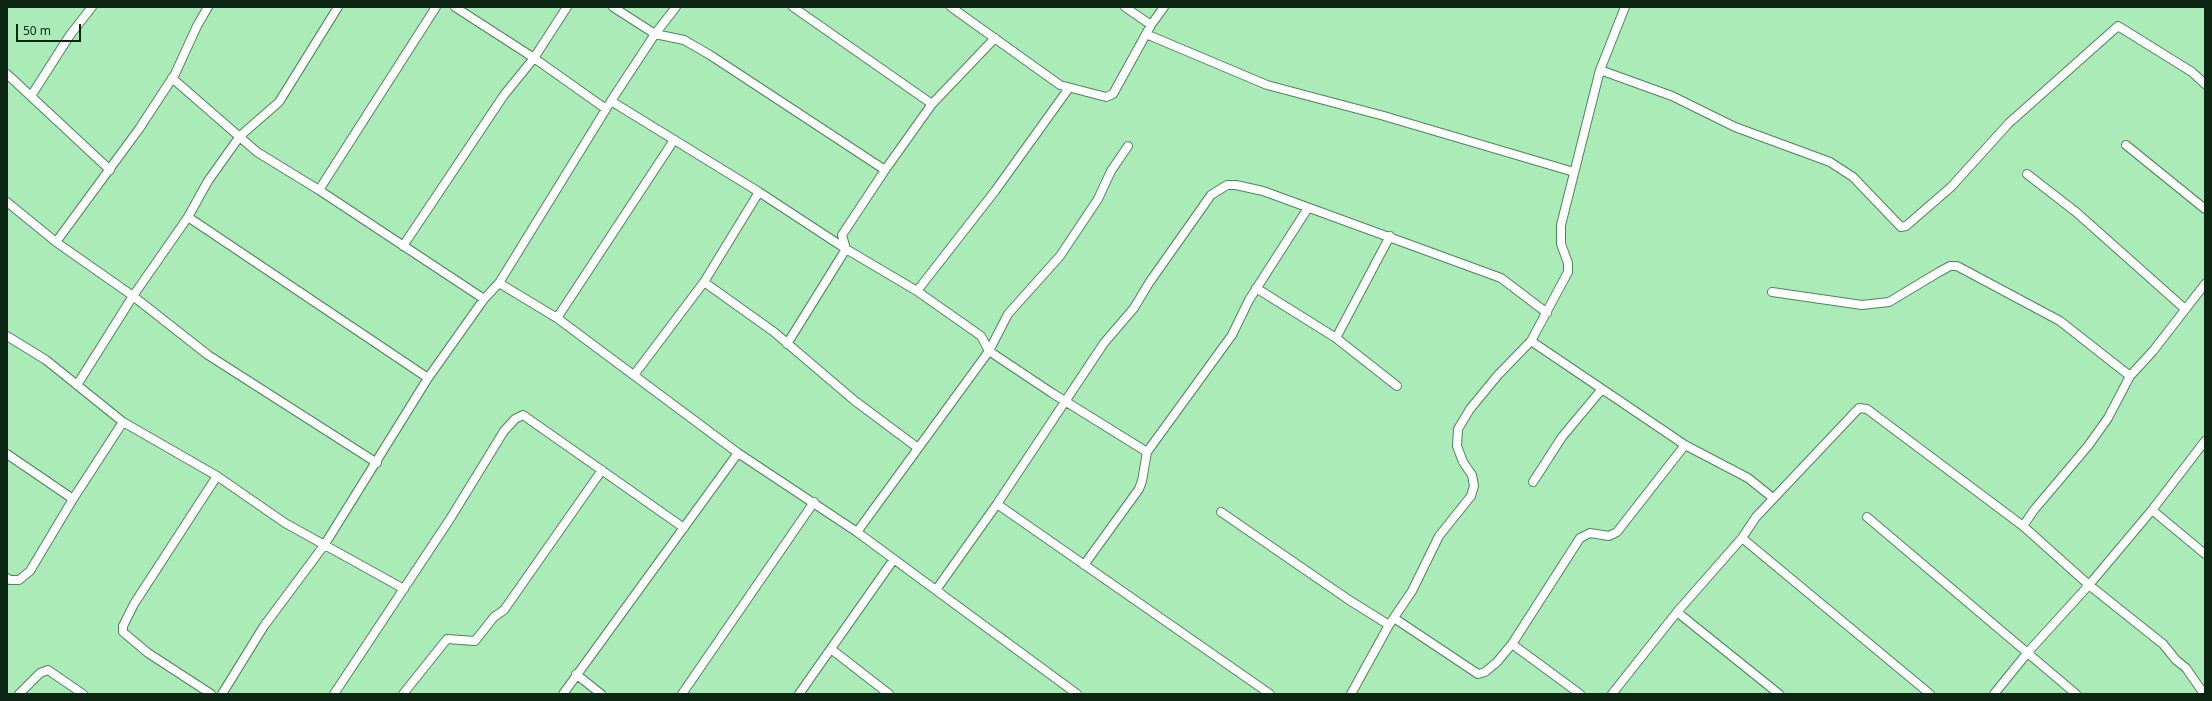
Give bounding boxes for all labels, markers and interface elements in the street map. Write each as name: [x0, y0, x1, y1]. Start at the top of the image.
scale bar: [18, 16, 83, 42]
text: 50 m: [23, 22, 51, 39]

